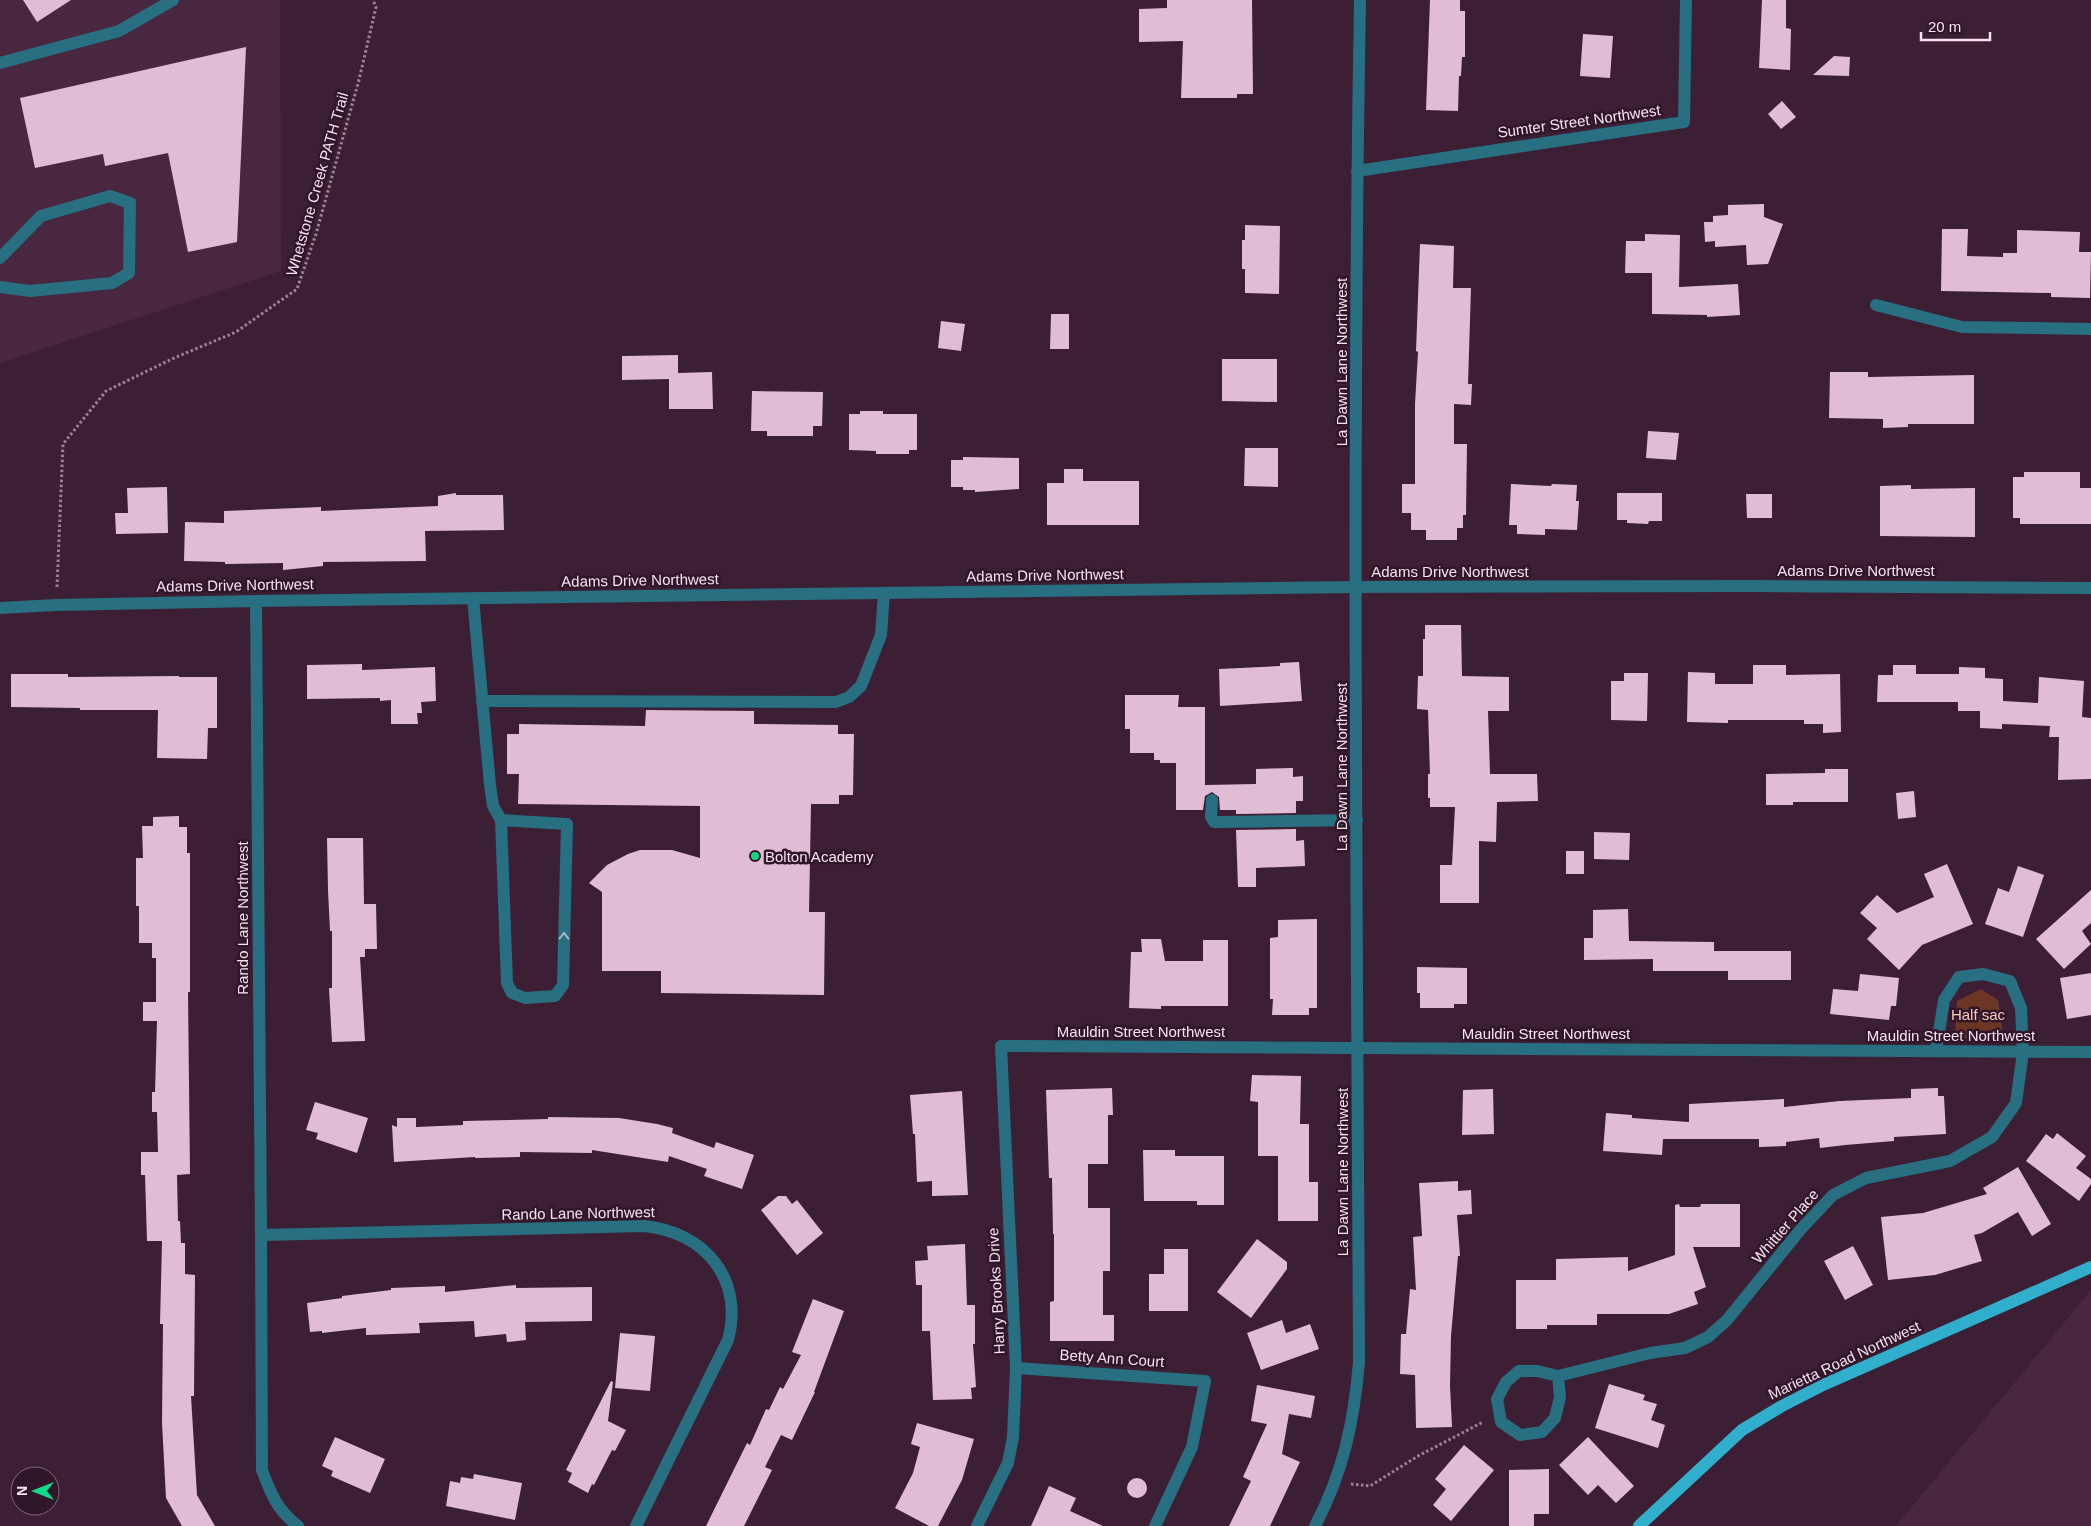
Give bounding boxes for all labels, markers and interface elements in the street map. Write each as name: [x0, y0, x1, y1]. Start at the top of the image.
scale bar: [1921, 10, 1990, 42]
text: 20 m: [1928, 18, 1961, 35]
street label: Whetstone Creek PATH Trail: [283, 90, 351, 278]
street label: Sumter Street Northwest: [1496, 101, 1662, 141]
street label: La Dawn Lane Northwest: [1333, 277, 1350, 446]
street label: Adams Drive Northwest: [1777, 562, 1936, 579]
street label: Adams Drive Northwest: [1371, 563, 1530, 580]
street label: Adams Drive Northwest: [966, 565, 1125, 585]
street label: Adams Drive Northwest: [561, 570, 720, 590]
street label: Adams Drive Northwest: [156, 575, 315, 595]
street label: La Dawn Lane Northwest: [1333, 682, 1350, 851]
street label: Rando Lane Northwest: [234, 840, 251, 995]
place label: Bolton Academy: [765, 848, 874, 865]
marker: Bolton Academy: [749, 850, 761, 862]
one-way arrow: [559, 932, 570, 940]
park label: Half sac: [1951, 1006, 2006, 1023]
street label: Mauldin Street Northwest: [1057, 1023, 1226, 1040]
street label: Mauldin Street Northwest: [1462, 1025, 1631, 1042]
street label: Mauldin Street Northwest: [1867, 1027, 2036, 1044]
street label: La Dawn Lane Northwest: [1334, 1087, 1351, 1256]
street label: Whittier Place: [1748, 1186, 1822, 1266]
street label: Rando Lane Northwest: [501, 1203, 656, 1223]
street label: Harry Brooks Drive: [984, 1227, 1008, 1355]
street label: Marietta Road Northwest: [1765, 1317, 1924, 1403]
street label: Betty Ann Court: [1059, 1346, 1166, 1370]
north arrow: [10, 1466, 60, 1516]
text: N: [14, 1486, 30, 1496]

